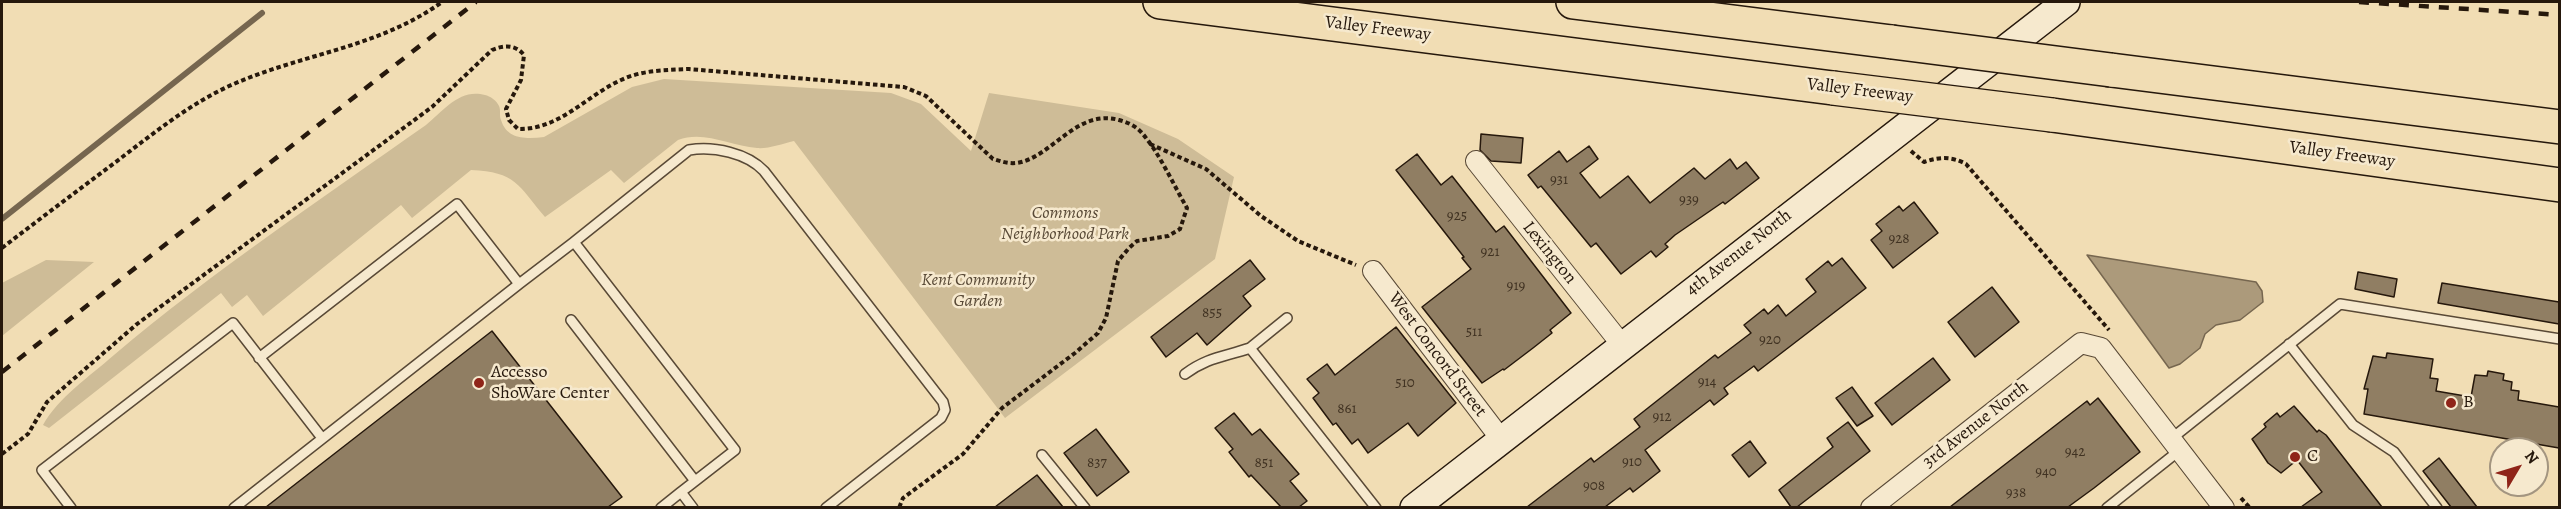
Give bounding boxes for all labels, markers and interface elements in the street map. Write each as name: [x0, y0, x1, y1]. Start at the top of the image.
street label: Valley Freeway: [1324, 12, 1432, 46]
street label: Valley Freeway: [1806, 74, 1914, 108]
street label: Valley Freeway: [2288, 137, 2396, 173]
house number: 931: [1550, 171, 1568, 189]
house number: 939: [1679, 191, 1699, 209]
park label: Commons Neighborhood Park: [1001, 203, 1129, 246]
street label: 4th Avenue North: [1682, 205, 1796, 301]
house number: 925: [1447, 207, 1467, 225]
street label: Lexington: [1517, 217, 1581, 289]
house number: 928: [1888, 230, 1910, 248]
house number: 921: [1480, 243, 1500, 261]
park label: Kent Community Garden: [921, 270, 1035, 312]
house number: 919: [1507, 277, 1525, 295]
street label: West Concord Street: [1383, 288, 1491, 422]
house number: 855: [1202, 304, 1222, 322]
house number: 511: [1466, 323, 1482, 341]
house number: 920: [1759, 331, 1781, 349]
place label: Accesso ShoWare Center: [491, 362, 609, 404]
house number: 914: [1698, 373, 1716, 391]
house number: 510: [1395, 374, 1415, 392]
marker: Accesso ShoWare Center: [472, 376, 486, 390]
street label: 3rd Avenue North: [1919, 377, 2033, 473]
place label: B: [2463, 392, 2474, 414]
marker: B: [2444, 396, 2458, 410]
house number: 861: [1337, 400, 1357, 418]
house number: 912: [1652, 408, 1672, 426]
north arrow: [2489, 437, 2549, 497]
house number: 942: [2065, 443, 2085, 461]
place label: C: [2307, 446, 2318, 468]
text: N: [2519, 446, 2544, 469]
marker: C: [2288, 450, 2302, 464]
house number: 910: [1622, 453, 1642, 471]
house number: 837: [1087, 454, 1107, 472]
house number: 851: [1255, 454, 1273, 472]
house number: 940: [2035, 463, 2057, 481]
house number: 908: [1583, 477, 1605, 495]
house number: 938: [2006, 484, 2026, 502]

